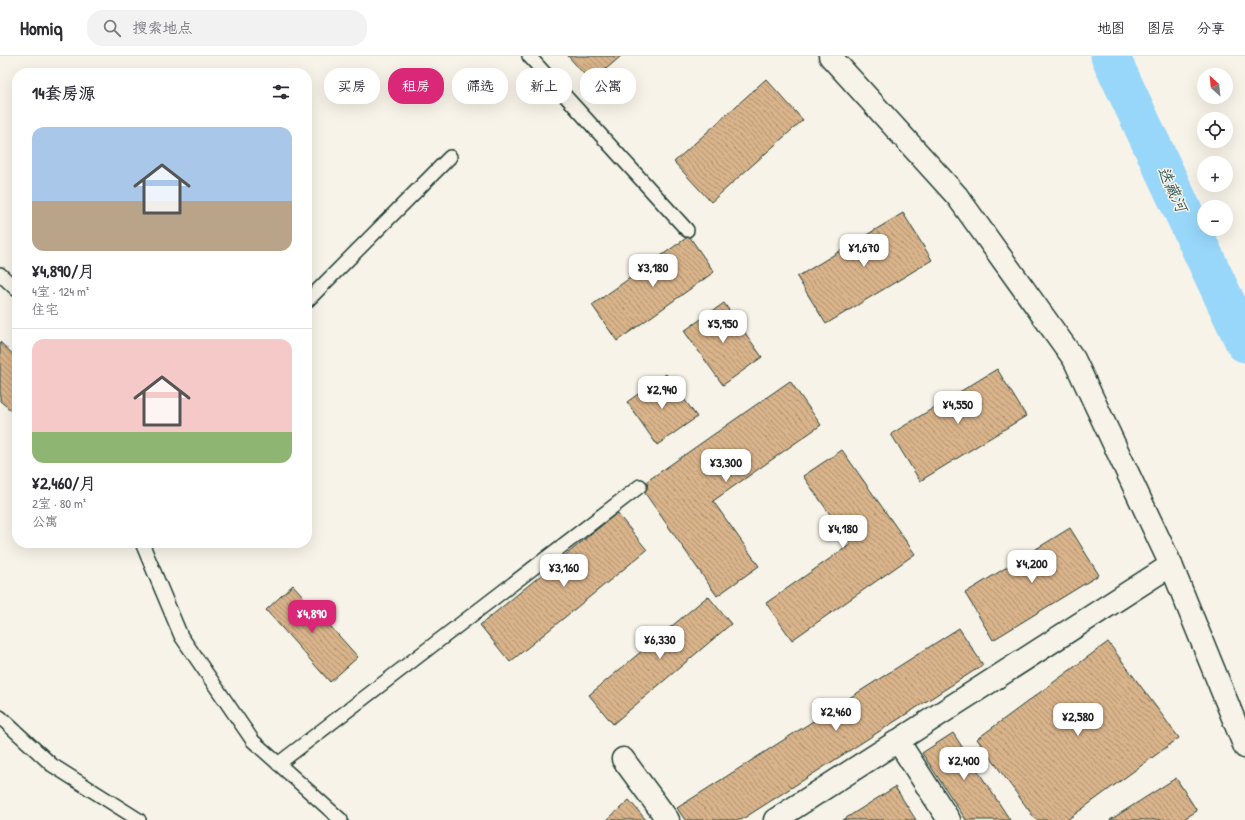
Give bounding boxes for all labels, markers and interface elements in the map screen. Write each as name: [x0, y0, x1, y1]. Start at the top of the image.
search box: [87, 10, 367, 46]
text: Homiq: [20, 15, 63, 41]
icon: search: [101, 17, 123, 39]
text: 搜索地点: [133, 17, 193, 38]
text: 地图: [1097, 18, 1125, 37]
text: 图层: [1147, 18, 1175, 37]
text: 分享: [1197, 18, 1225, 37]
chip: 买房: [324, 68, 380, 104]
chip: 租房: [388, 68, 444, 104]
chip: 筛选: [452, 68, 508, 104]
chip: 新上: [516, 68, 572, 104]
chip: 公寓: [580, 68, 636, 104]
north arrow: [1197, 68, 1233, 104]
map controls: [1197, 68, 1233, 236]
text: 14套房源: [32, 81, 96, 104]
icon: filters: [270, 81, 292, 103]
button: locate: [1197, 112, 1233, 148]
icon: home: [126, 153, 198, 225]
button: +: [1197, 156, 1233, 192]
water label: 迭藏河: [1153, 163, 1194, 218]
button: −: [1197, 200, 1233, 236]
pin: ¥1,670: [831, 234, 897, 268]
text: ¥1,670: [849, 238, 879, 256]
pin: ¥3,180: [620, 254, 686, 288]
text: ¥3,180: [638, 258, 668, 276]
text: ¥4,890/月: [32, 259, 95, 282]
text: 4室 · 124 m²: [32, 282, 89, 300]
text: 住宅: [32, 300, 58, 318]
pin: ¥5,950: [690, 310, 756, 344]
text: ¥5,950: [708, 314, 738, 332]
icon: home: [126, 365, 198, 437]
pin: ¥2,940: [629, 376, 695, 410]
text: ¥2,940: [647, 380, 677, 398]
pin: ¥4,550: [925, 391, 991, 425]
text: ¥4,550: [943, 395, 973, 413]
pin: ¥3,300: [693, 449, 759, 483]
text: ¥3,300: [710, 453, 742, 471]
text: ¥2,460/月: [32, 471, 96, 494]
text: 2室 · 80 m²: [32, 494, 86, 512]
text: 公寓: [32, 512, 58, 530]
pin: ¥4,180: [810, 515, 876, 549]
text: ¥4,180: [828, 519, 858, 537]
pin: ¥4,200: [999, 550, 1065, 584]
pin: ¥3,160: [531, 554, 597, 588]
text: ¥4,200: [1016, 554, 1048, 572]
text: ¥3,160: [549, 558, 579, 576]
pin: ¥4,890: [279, 600, 345, 634]
text: ¥4,890: [297, 604, 327, 622]
pin: ¥6,330: [627, 626, 693, 660]
text: ¥6,330: [644, 630, 676, 648]
pin: ¥2,460: [803, 698, 869, 732]
text: ¥2,460: [821, 702, 851, 720]
pin: ¥2,580: [1045, 703, 1111, 737]
text: ¥2,580: [1062, 707, 1094, 725]
pin: ¥2,400: [931, 747, 997, 781]
text: ¥2,400: [948, 751, 980, 769]

